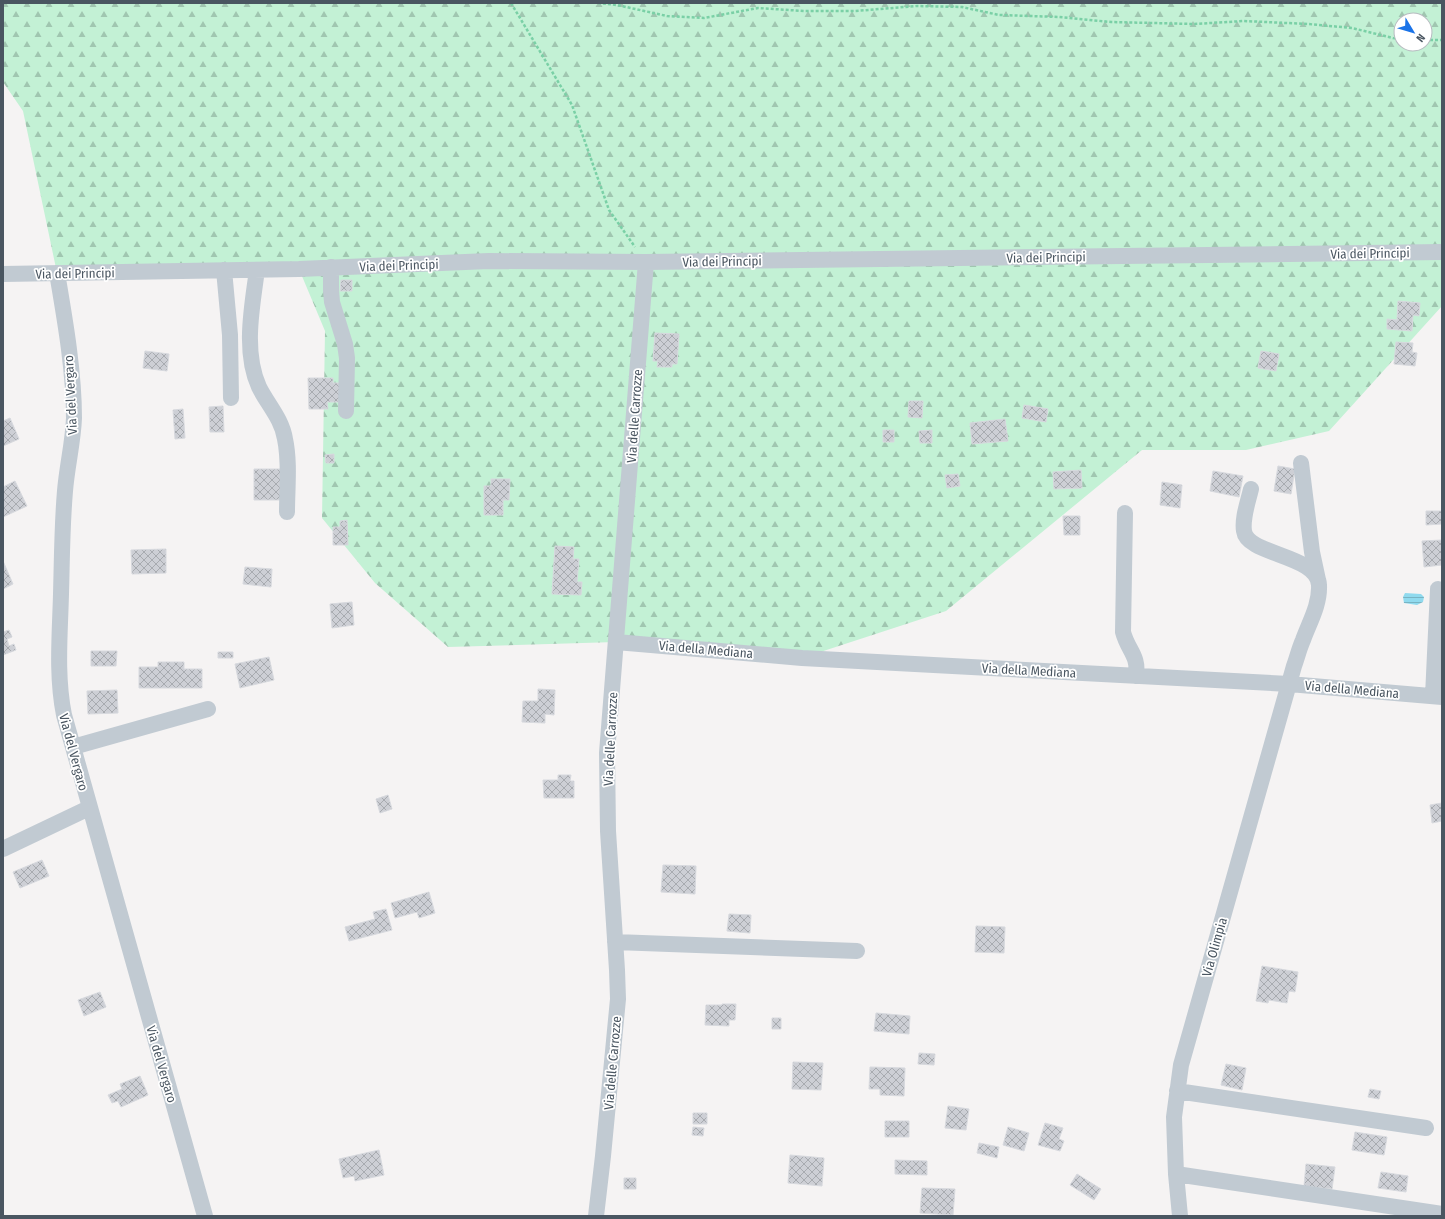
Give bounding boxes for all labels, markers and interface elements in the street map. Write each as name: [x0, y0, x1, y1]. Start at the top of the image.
north arrow: [1393, 12, 1433, 52]
text: N: [1413, 31, 1428, 44]
street label: Via dei Principi: [1330, 245, 1410, 262]
street label: Via dei Principi: [1006, 249, 1086, 266]
street label: Via dei Principi: [682, 253, 762, 270]
street label: Via dei Principi: [359, 257, 439, 274]
street label: Via dei Principi: [35, 265, 115, 282]
street label: Via del Vergaro: [61, 355, 80, 435]
street label: Via delle Carrozze: [624, 369, 645, 463]
street label: Via della Mediana: [658, 638, 754, 661]
street label: Via della Mediana: [981, 661, 1077, 680]
street label: Via della Mediana: [1304, 678, 1400, 701]
street label: Via delle Carrozze: [601, 692, 620, 786]
street label: Via del Vergaro: [56, 712, 91, 793]
street label: Via Olimpia: [1199, 916, 1230, 978]
street label: Via delle Carrozze: [601, 1016, 624, 1110]
street label: Via del Vergaro: [143, 1024, 180, 1105]

